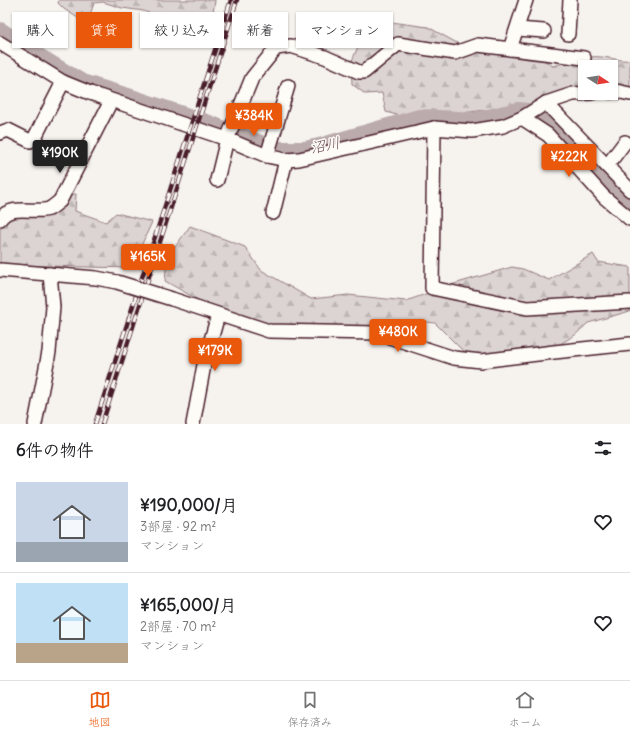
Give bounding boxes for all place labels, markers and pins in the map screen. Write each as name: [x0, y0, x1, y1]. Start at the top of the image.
pin: ¥384K: [226, 103, 282, 137]
pin: ¥190K: [32, 140, 88, 174]
pin: ¥222K: [541, 144, 597, 178]
pin: ¥165K: [120, 244, 176, 278]
pin: ¥480K: [370, 319, 426, 353]
pin: ¥179K: [187, 338, 243, 372]

